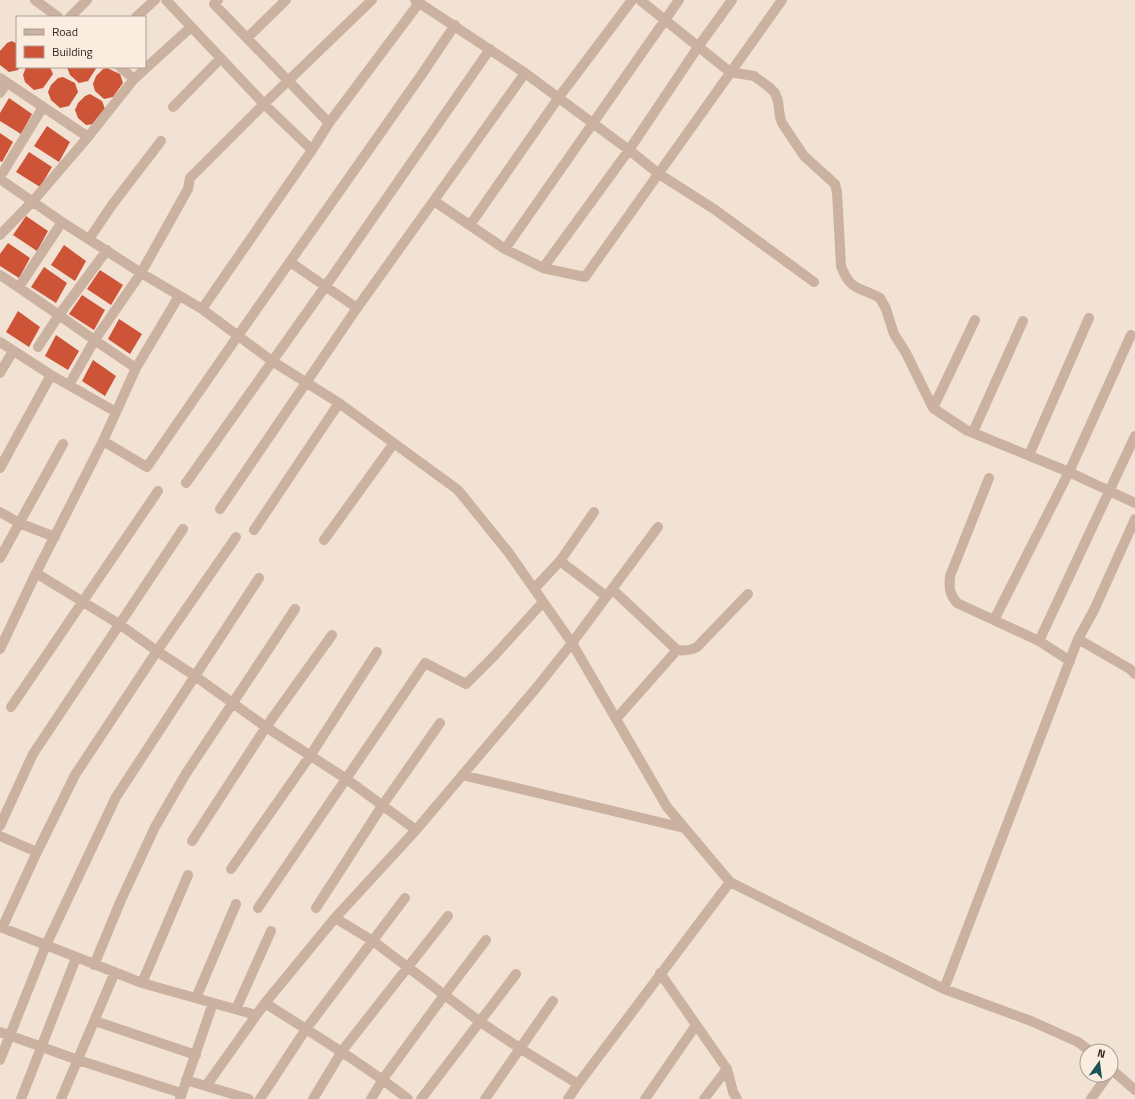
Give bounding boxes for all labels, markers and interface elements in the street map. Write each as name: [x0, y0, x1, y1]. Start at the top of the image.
legend: [16, 16, 146, 68]
text: Road: [52, 22, 78, 41]
text: Building: [52, 42, 93, 61]
north arrow: [1079, 1043, 1119, 1083]
text: N: [1096, 1045, 1107, 1062]

